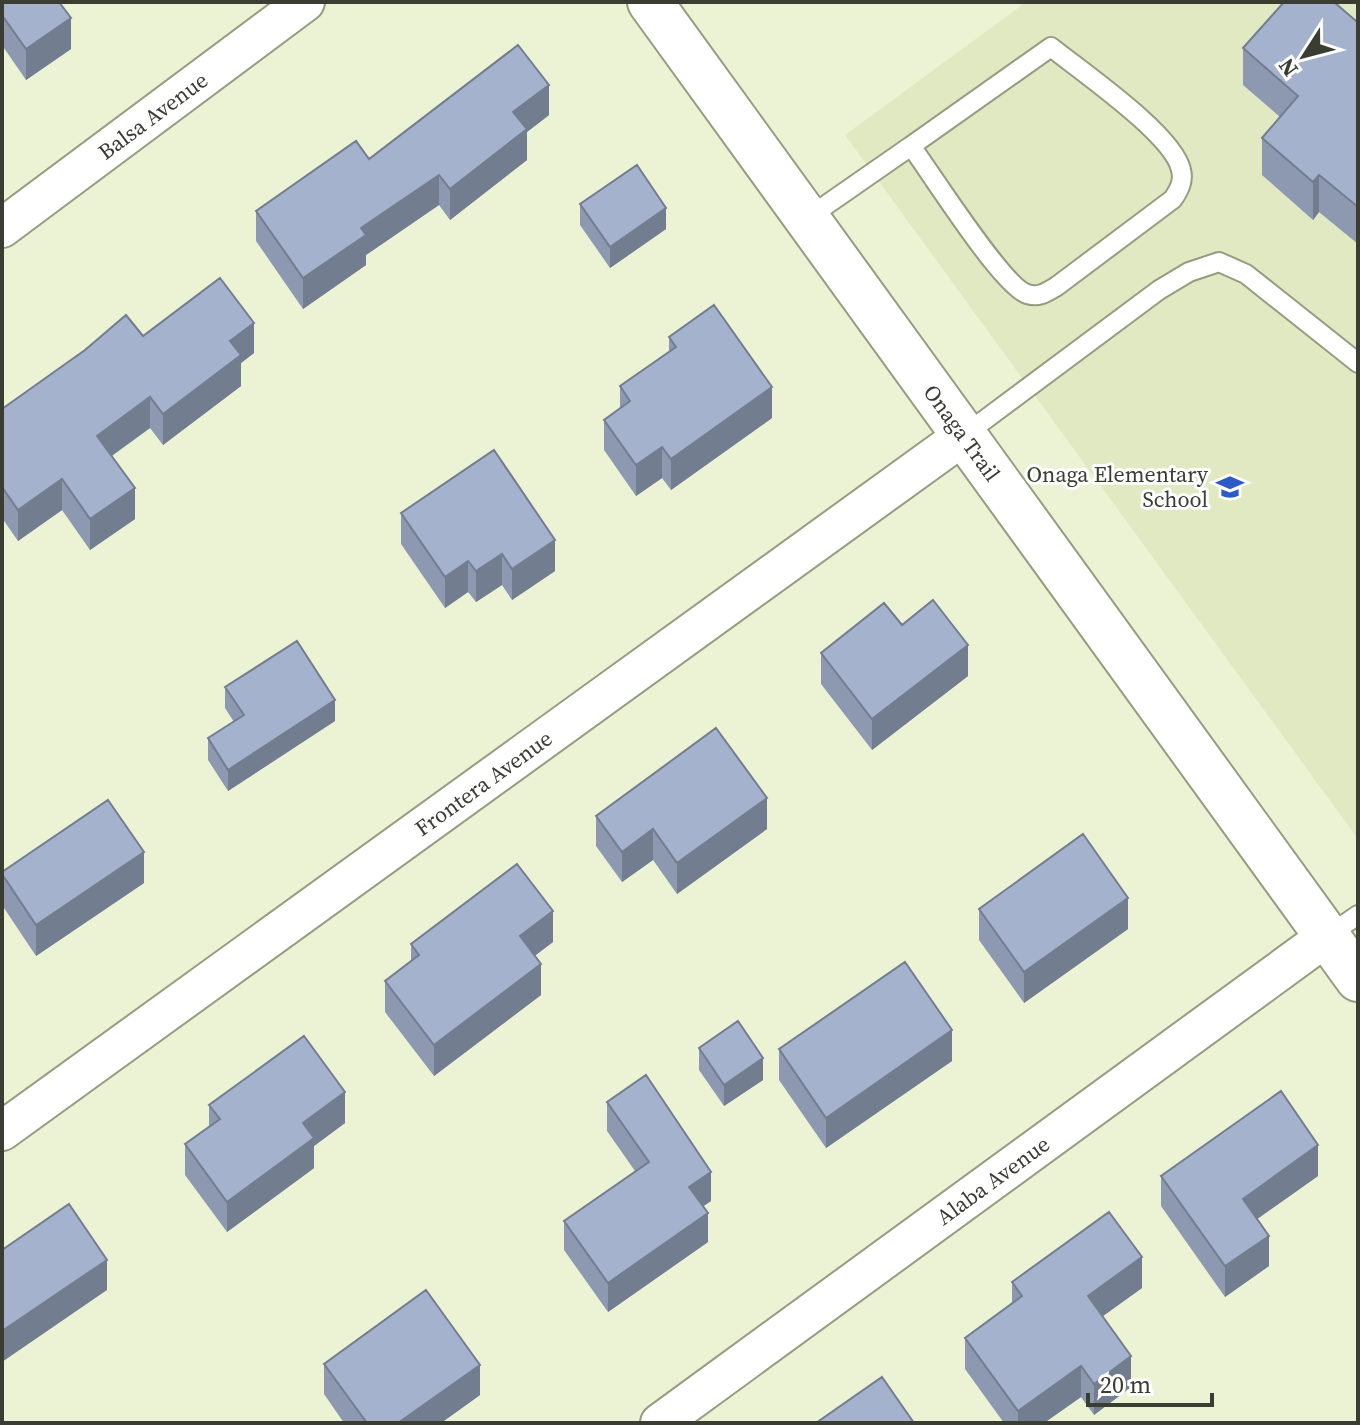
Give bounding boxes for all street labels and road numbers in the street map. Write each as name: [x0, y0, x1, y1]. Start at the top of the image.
street label: Balsa Avenue: [92, 65, 214, 166]
street label: Onaga Trail: [917, 378, 1007, 487]
street label: Frontera Avenue: [409, 723, 558, 843]
street label: Alaba Avenue: [930, 1129, 1056, 1232]

